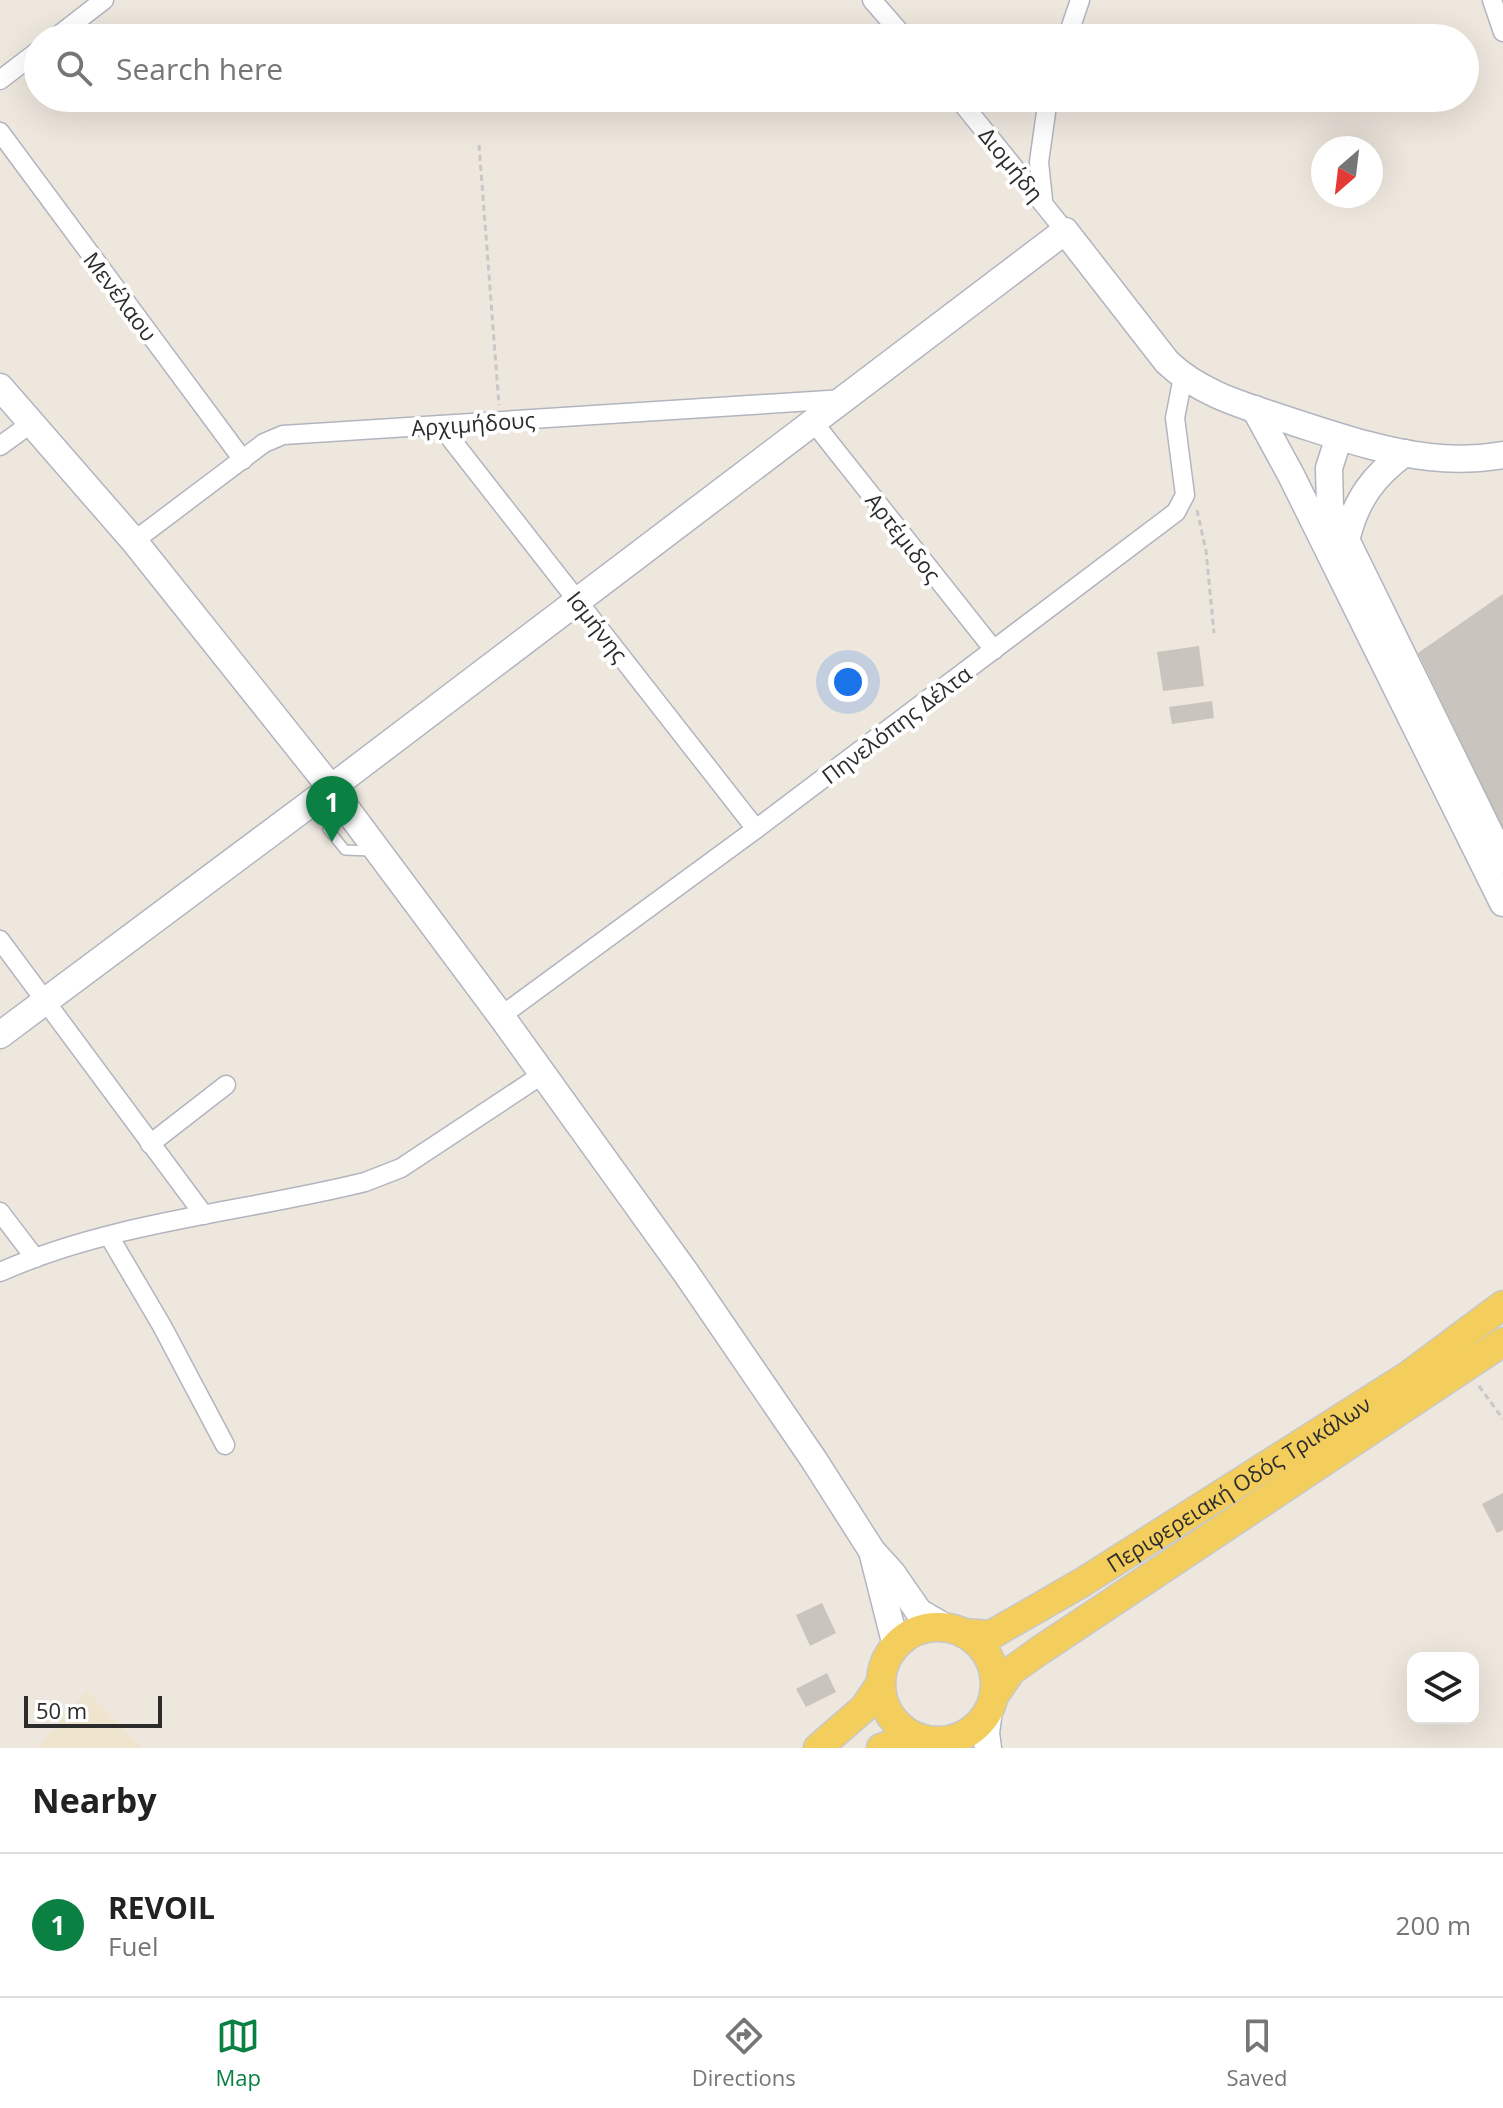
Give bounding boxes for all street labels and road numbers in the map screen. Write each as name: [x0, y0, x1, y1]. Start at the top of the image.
street label: Διομήδη: [973, 121, 1051, 207]
street label: Μενέλαου: [78, 245, 164, 347]
street label: Αρχιμήδους: [410, 404, 536, 442]
street label: Αρτέμιδος: [859, 486, 949, 588]
street label: Ισμήνης: [561, 584, 636, 668]
street label: Πηνελόπης Δέλτα: [815, 658, 977, 790]
street label: Περιφερειακή Οδός Τρικάλων: [1100, 1388, 1376, 1579]

